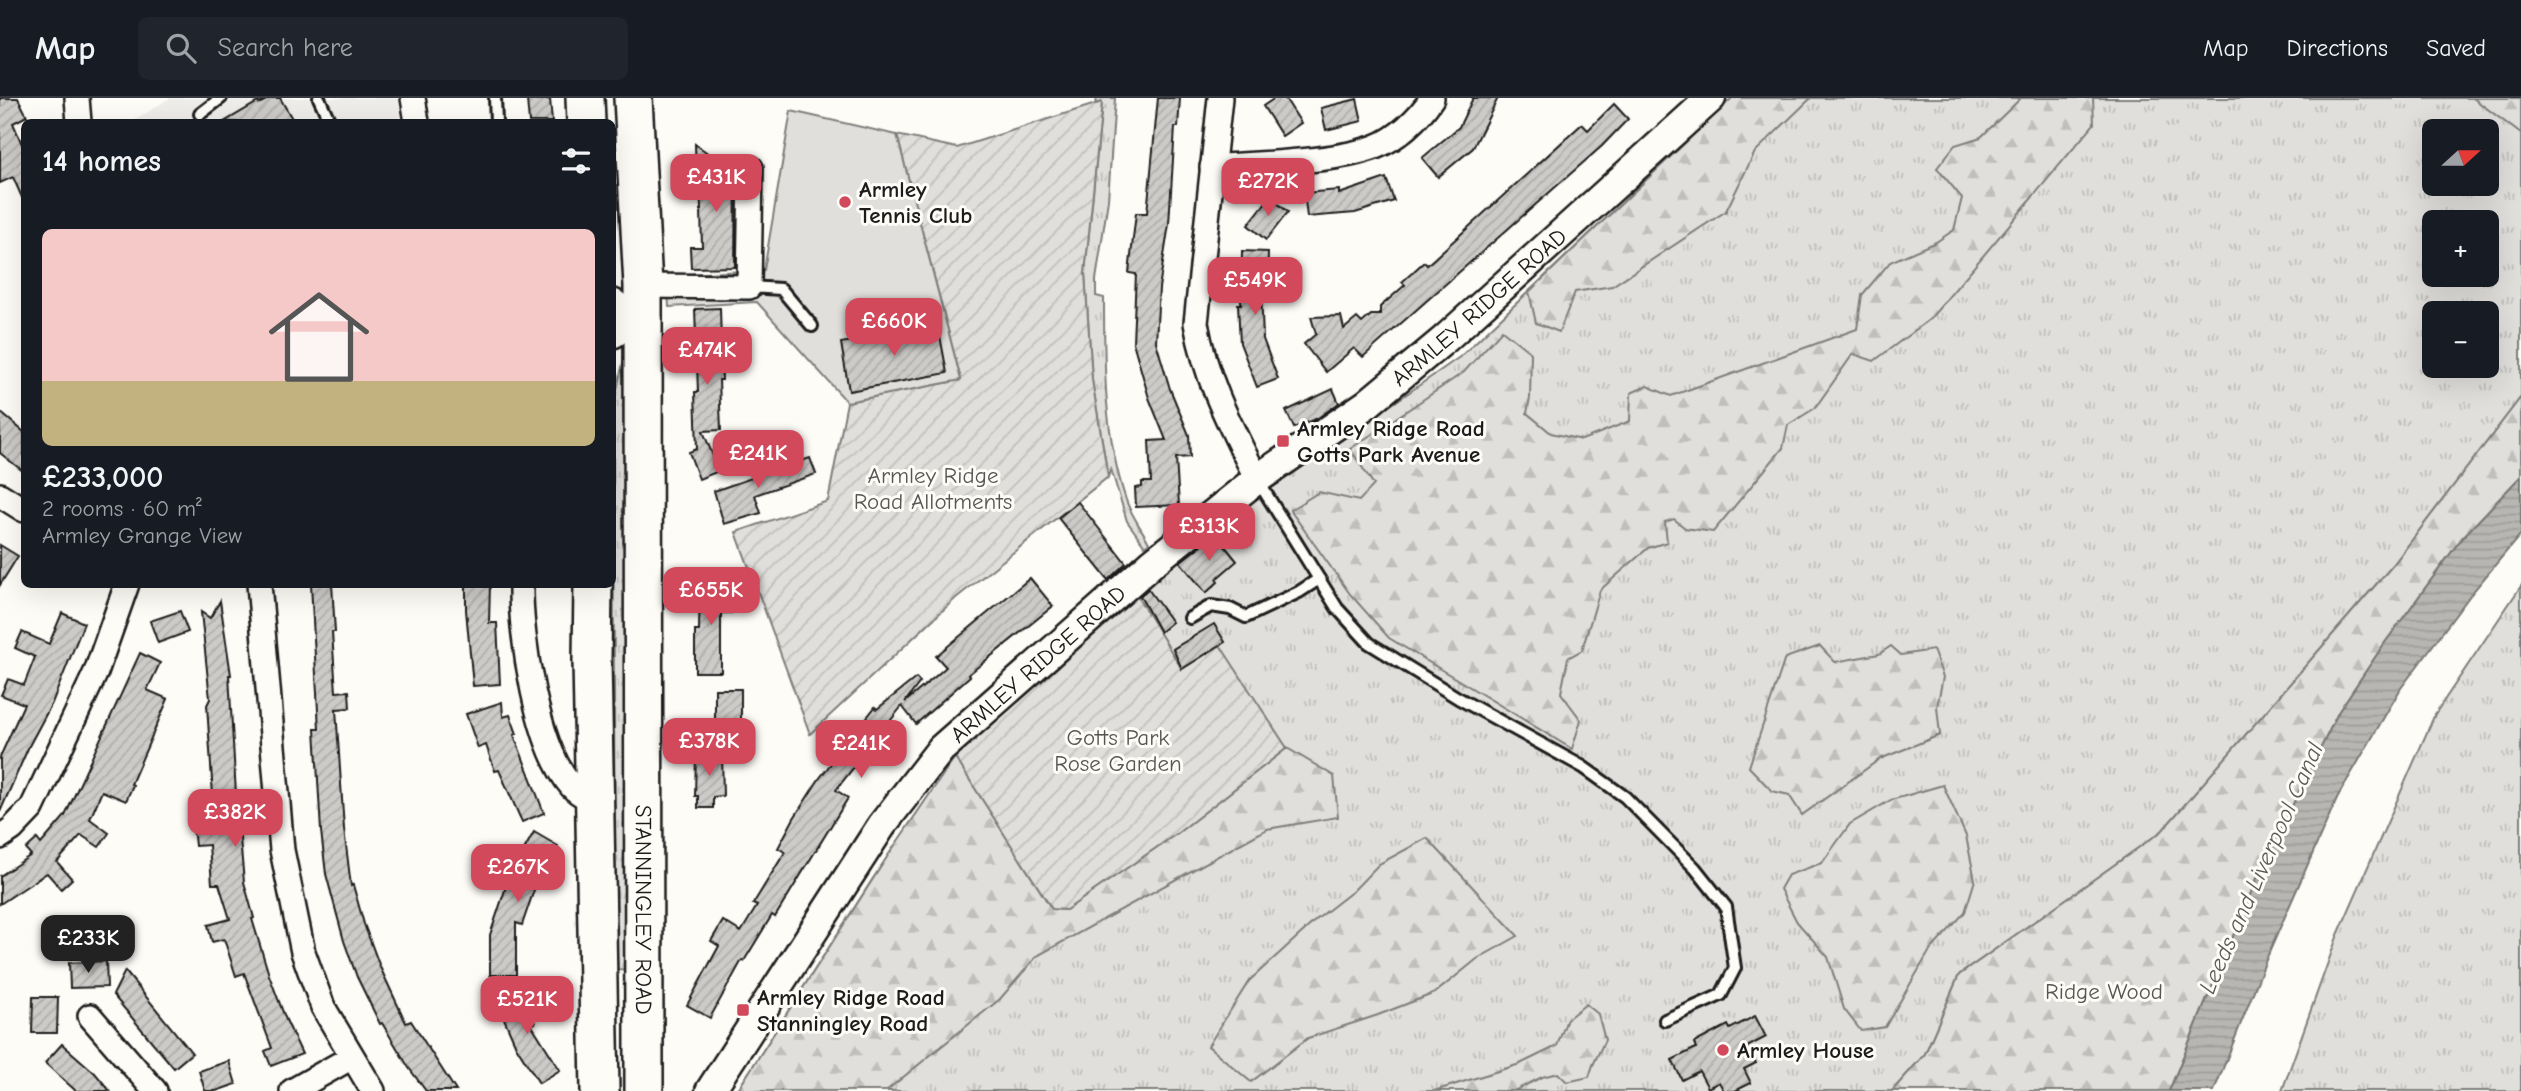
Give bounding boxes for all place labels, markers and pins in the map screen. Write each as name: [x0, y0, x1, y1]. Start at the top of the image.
pin: £431K: [667, 155, 765, 214]
pin: £272K: [1219, 158, 1317, 218]
place label: Armley Tennis Club: [859, 176, 972, 229]
marker: Armley Tennis Club: [837, 194, 853, 210]
pin: £549K: [1206, 258, 1304, 317]
pin: £660K: [845, 299, 943, 358]
pin: £474K: [658, 328, 756, 387]
place label: Armley Ridge Road Gotts Park Avenue: [1297, 415, 1485, 468]
pin: £241K: [709, 430, 807, 490]
marker: Armley Ridge Road Gotts Park Avenue: [1275, 433, 1291, 449]
pin: £313K: [1160, 504, 1258, 563]
pin: £655K: [662, 568, 760, 627]
pin: £378K: [660, 718, 758, 778]
pin: £241K: [812, 720, 910, 780]
pin: £382K: [186, 790, 284, 849]
pin: £267K: [469, 844, 567, 904]
pin: £233K: [39, 916, 137, 975]
pin: £521K: [478, 976, 576, 1036]
place label: Armley Ridge Road Stanningley Road: [757, 984, 945, 1037]
marker: Armley Ridge Road Stanningley Road: [735, 1002, 751, 1018]
place label: Armley House: [1737, 1037, 1874, 1064]
marker: Armley House: [1715, 1042, 1731, 1058]

